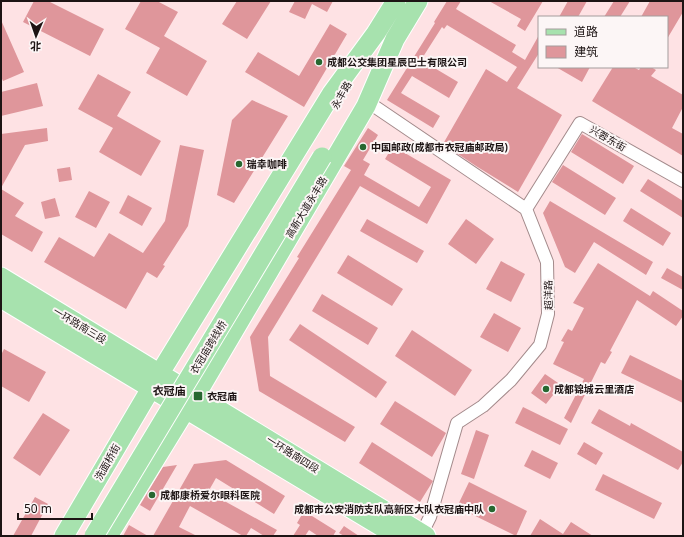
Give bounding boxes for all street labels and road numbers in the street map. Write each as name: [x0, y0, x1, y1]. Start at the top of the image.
street label: 永丰路: [328, 78, 354, 112]
street label: 兴蓉东街: [587, 122, 629, 154]
street label: 高新大道永丰路: [282, 173, 330, 241]
street label: 超洋路: [541, 280, 555, 310]
street label: 一环路南三段: [51, 304, 109, 346]
street label: 衣冠庙跨线桥: [187, 318, 229, 376]
street label: 一环路南四段: [264, 432, 322, 476]
street label: 洗面桥街: [91, 441, 123, 483]

